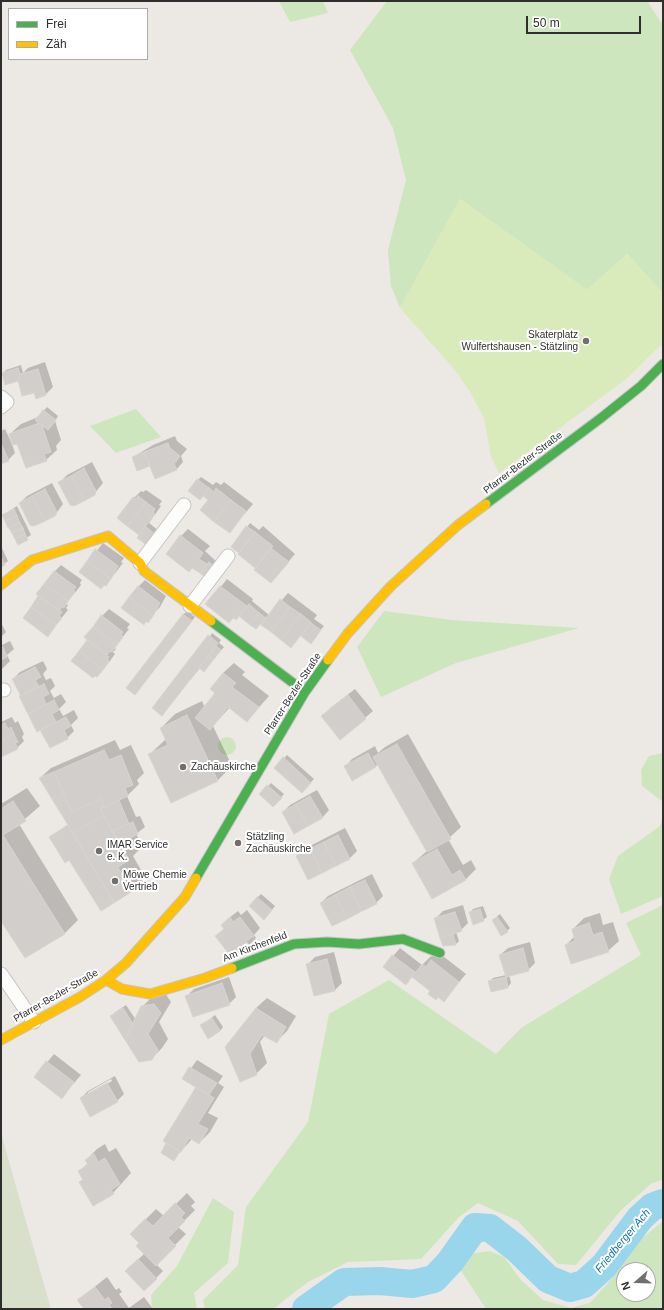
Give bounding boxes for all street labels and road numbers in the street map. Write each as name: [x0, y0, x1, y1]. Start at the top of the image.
street label: Pfarrer-Bezler-Straße: [481, 429, 565, 497]
street label: Pfarrer-Bezler-Straße: [262, 651, 324, 737]
street label: Am Kirchenfeld: [221, 929, 289, 965]
street label: Pfarrer-Bezler-Straße: [12, 967, 100, 1025]

